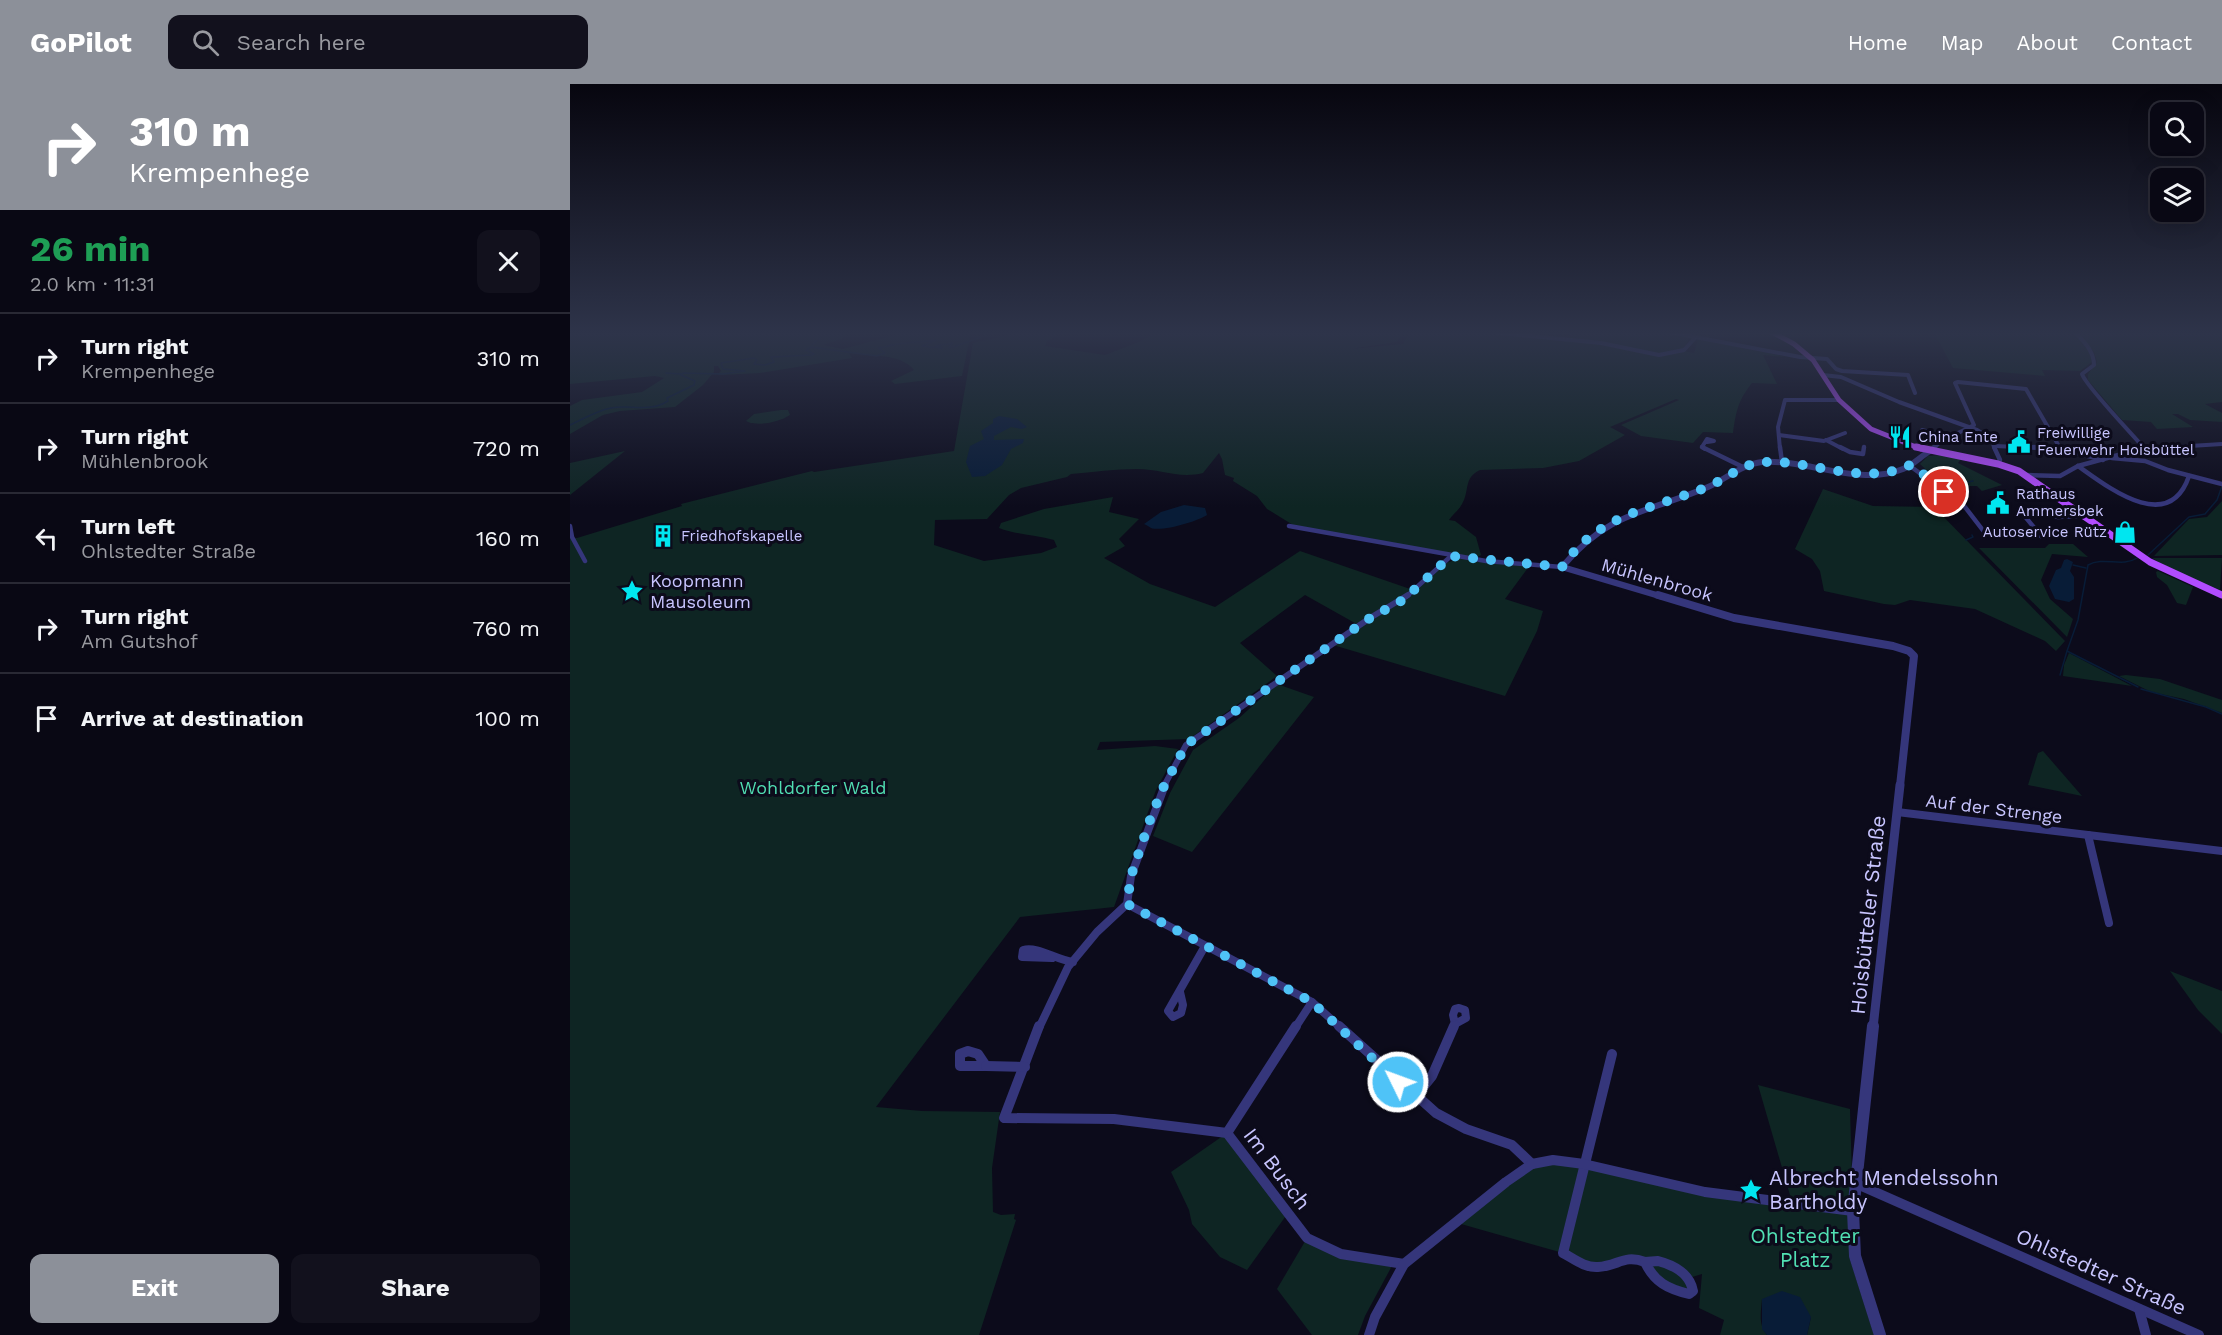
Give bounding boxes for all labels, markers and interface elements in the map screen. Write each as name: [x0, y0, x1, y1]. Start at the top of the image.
search box: [168, 15, 588, 69]
text: GoPilot: [30, 26, 132, 59]
icon: search: [189, 26, 222, 59]
text: Search here: [237, 30, 366, 55]
text: Home: [1848, 30, 1908, 55]
text: Map: [1941, 30, 1984, 55]
text: About: [2017, 30, 2078, 55]
text: Contact: [2111, 30, 2192, 55]
map controls: [2150, 102, 2204, 222]
button: search: [2150, 102, 2204, 156]
text: 310 m: [129, 107, 251, 156]
icon: right: [30, 108, 108, 186]
text: Krempenhege: [129, 157, 310, 189]
button: layers: [2150, 168, 2204, 222]
text: 26 min: [30, 228, 151, 270]
button: close: [477, 230, 540, 293]
text: 2.0 km · 11:31: [30, 272, 155, 296]
text: Turn right: [81, 334, 188, 359]
icon: right: [30, 342, 63, 375]
text: 310 m: [476, 346, 540, 371]
text: Krempenhege: [81, 359, 215, 383]
text: Turn right: [81, 424, 188, 449]
restaurant icon: China Ente: [1887, 424, 1913, 450]
place label: Freiwillige Feuerwehr Hoisbüttel: [2037, 424, 2195, 459]
place label: China Ente: [1918, 428, 1998, 446]
public building icon: Freiwillige Feuerwehr Hoisbüttel: [2006, 429, 2032, 455]
icon: right: [30, 432, 63, 465]
text: 720 m: [473, 436, 540, 461]
text: Mühlenbrook: [81, 449, 208, 473]
pin: [1918, 466, 1969, 517]
icon: arrive: [1927, 475, 1960, 508]
place label: Rathaus Ammersbek: [2016, 485, 2104, 520]
public building icon: Rathaus Ammersbek: [1985, 490, 2011, 516]
text: Turn left: [81, 514, 175, 539]
shop icon: Autoservice Rütz: [2112, 519, 2138, 545]
icon: left: [30, 522, 63, 555]
building icon: Friedhofskapelle: [650, 523, 676, 549]
place label: Autoservice Rütz: [1983, 523, 2107, 541]
text: 160 m: [476, 526, 540, 551]
place label: Friedhofskapelle: [681, 527, 802, 545]
text: Ohlstedter Straße: [81, 539, 256, 563]
street label: Mühlenbrook: [1599, 554, 1715, 605]
place label: Koopmann Mausoleum: [650, 570, 751, 612]
place icon: Koopmann Mausoleum: [619, 578, 645, 604]
text: Turn right: [81, 604, 188, 629]
icon: right: [30, 612, 63, 645]
text: 760 m: [473, 616, 540, 641]
text: Am Gutshof: [81, 629, 198, 653]
icon: arrive: [30, 702, 63, 735]
text: Arrive at destination: [81, 706, 304, 731]
text: 100 m: [476, 706, 540, 731]
park label: Wohldorfer Wald: [740, 777, 886, 798]
street label: Auf der Strenge: [1924, 790, 2064, 827]
street label: Hoisbütteler Straße: [1845, 814, 1890, 1016]
position arrow: [1366, 1050, 1430, 1114]
street label: Im Busch: [1239, 1123, 1316, 1214]
place label: Albrecht Mendelssohn Bartholdy: [1769, 1165, 1999, 1214]
place icon: Albrecht Mendelssohn Bartholdy: [1738, 1177, 1764, 1203]
park label: Ohlstedter Platz: [1750, 1223, 1860, 1272]
street label: Ohlstedter Straße: [2012, 1223, 2190, 1320]
button: Exit: [30, 1254, 279, 1323]
button: Share: [291, 1254, 540, 1323]

